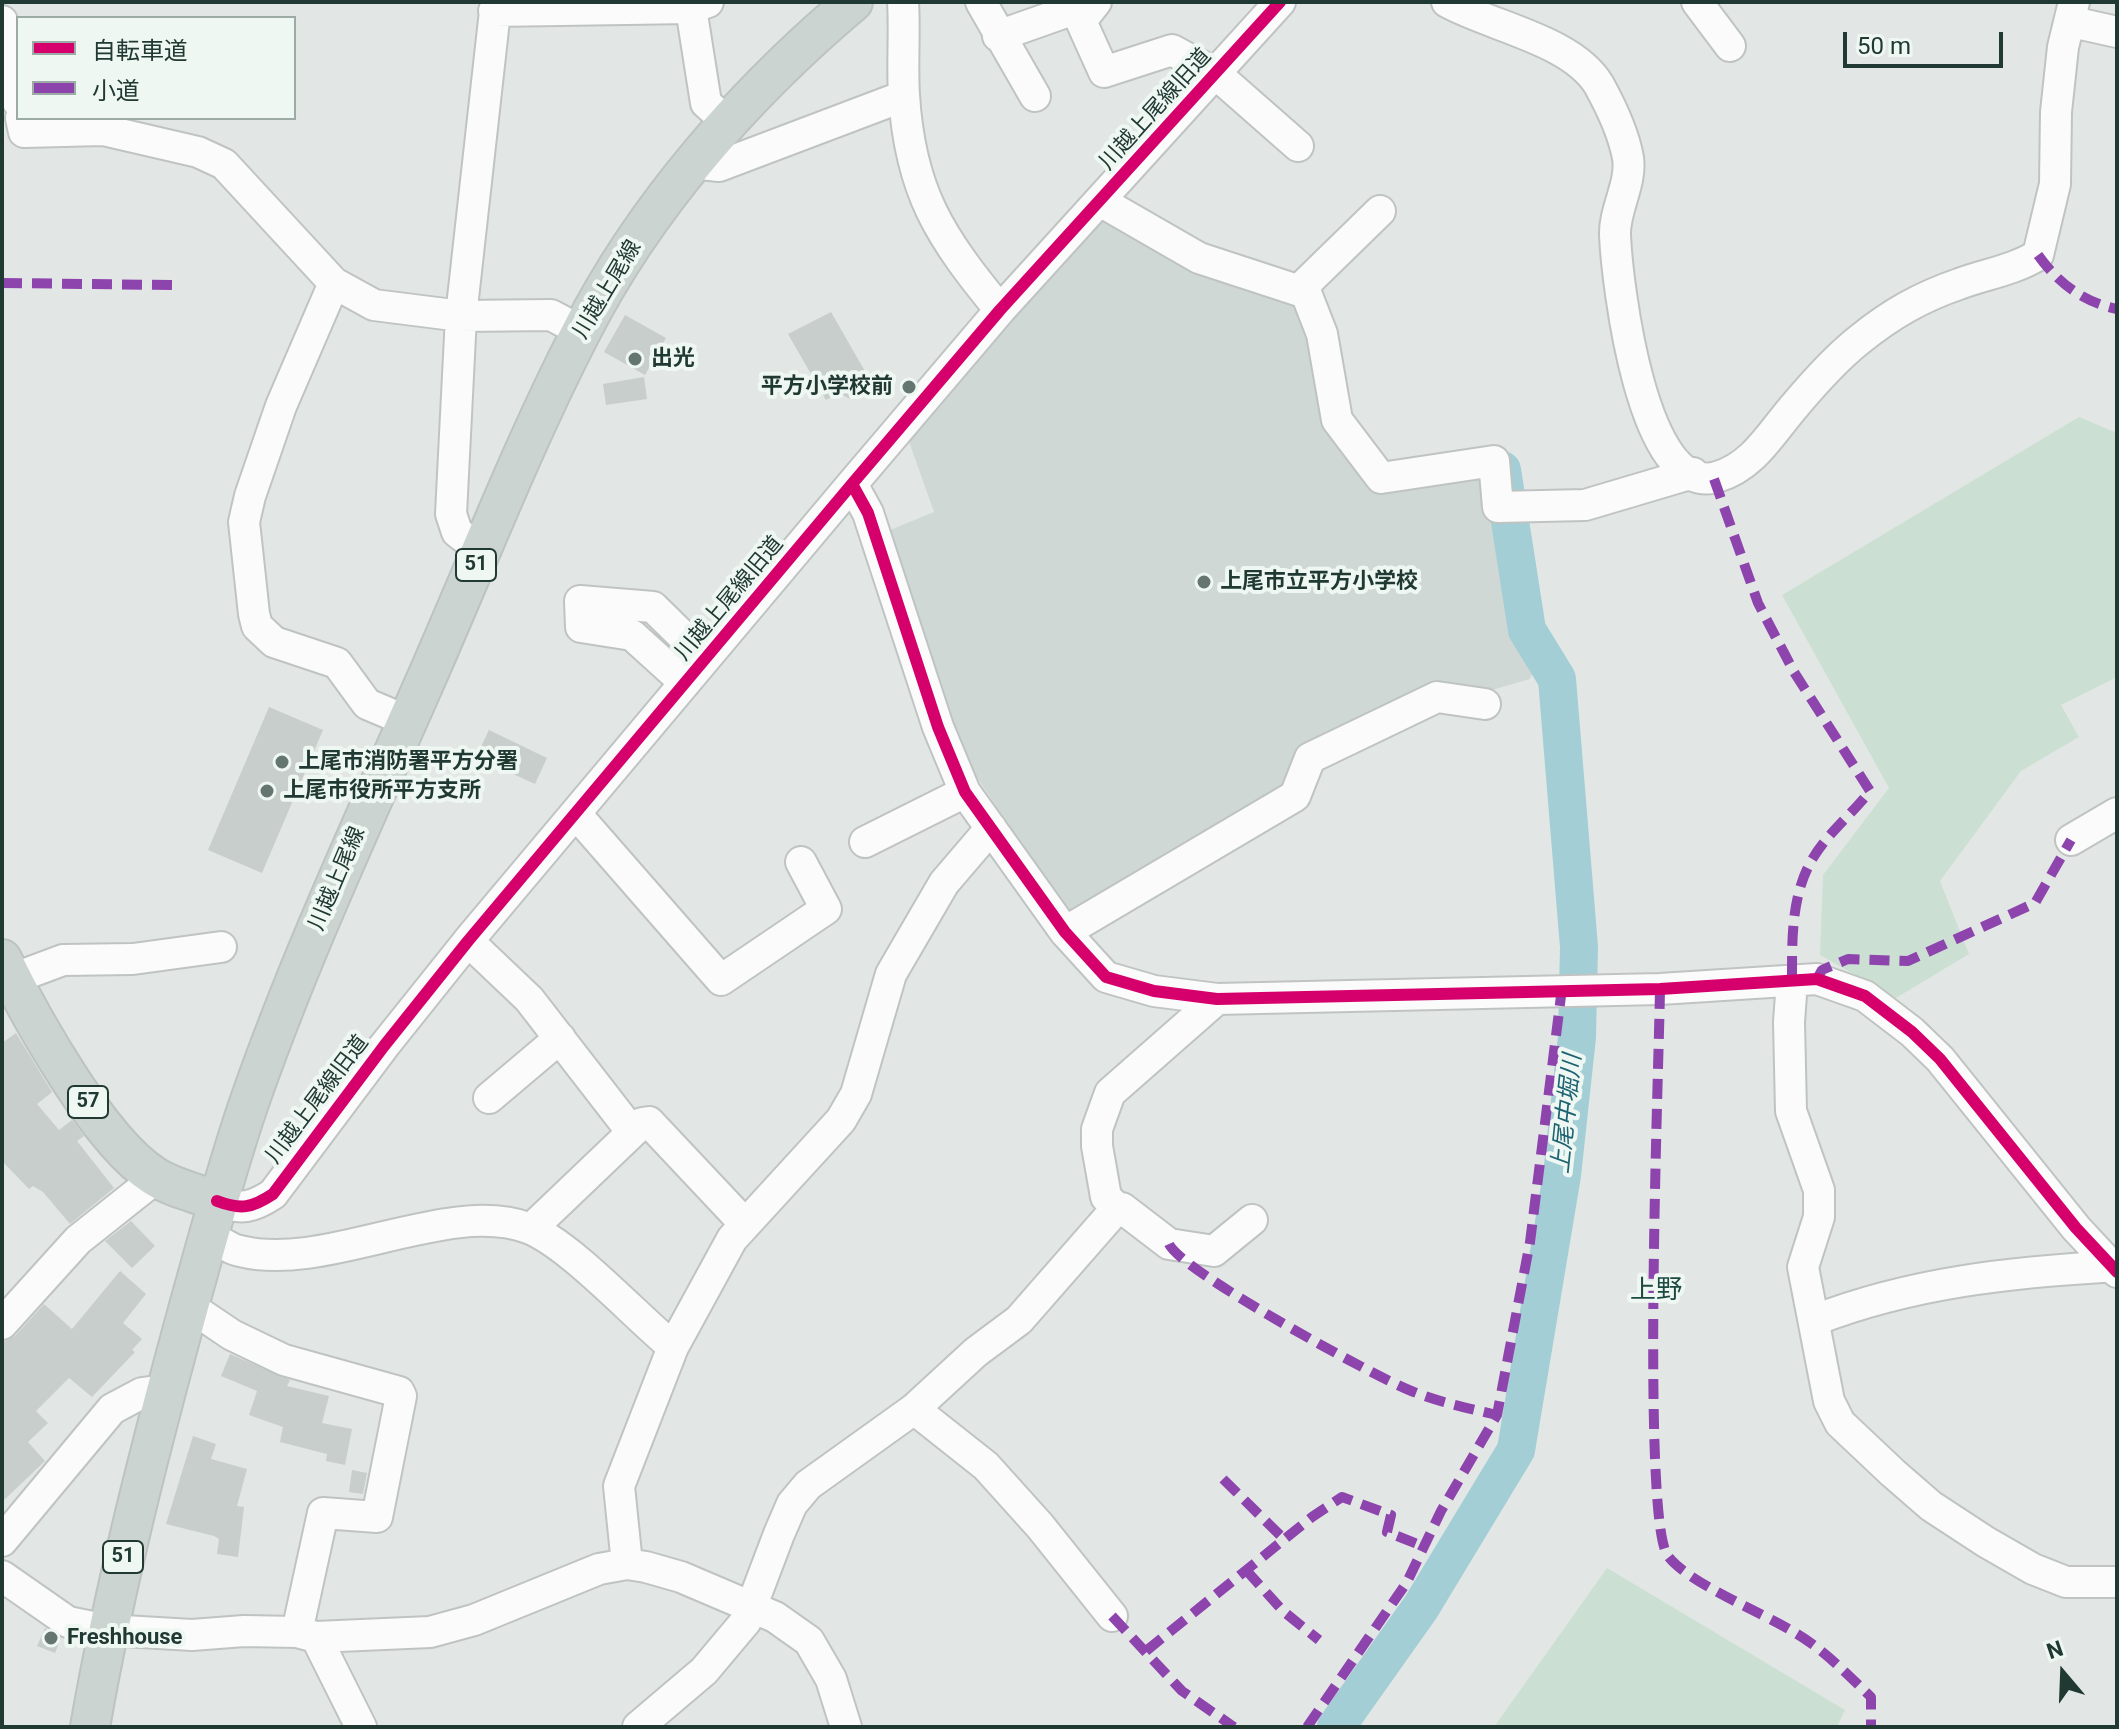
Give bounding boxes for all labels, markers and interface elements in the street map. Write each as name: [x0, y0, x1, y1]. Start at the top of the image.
legend: [16, 16, 296, 120]
scale bar: [1847, 16, 2007, 66]
text: 50 m: [1857, 32, 1911, 60]
text: 自転車道: [92, 37, 188, 65]
street label: 川越上尾線旧道: [1095, 44, 1217, 176]
text: 小道: [92, 77, 140, 105]
street label: 川越上尾線: [568, 236, 648, 344]
place label: 出光: [651, 346, 695, 372]
marker: 出光: [626, 350, 644, 368]
place label: 平方小学校前: [761, 374, 893, 400]
marker: 平方小学校前: [900, 378, 918, 396]
street label: 川越上尾線旧道: [670, 532, 790, 666]
road number: 51: [456, 549, 496, 581]
place label: 上尾市立平方小学校: [1220, 569, 1418, 595]
marker: 上尾市立平方小学校: [1195, 573, 1213, 591]
place label: 上尾市消防署平方分署: [298, 749, 518, 775]
marker: 上尾市消防署平方分署: [273, 753, 291, 771]
place label: 上尾市役所平方支所: [283, 778, 481, 804]
marker: 上尾市役所平方支所: [258, 782, 276, 800]
street label: 川越上尾線: [304, 823, 372, 935]
street label: 川越上尾線旧道: [261, 1031, 375, 1169]
water label: 上尾中堀川: [1547, 1053, 1589, 1175]
road number: 57: [68, 1086, 108, 1118]
district label: 上野: [1630, 1275, 1682, 1307]
road number: 51: [103, 1541, 143, 1573]
place label: Freshhouse: [67, 1625, 182, 1651]
marker: Freshhouse: [42, 1629, 60, 1647]
north arrow: [2023, 1633, 2103, 1713]
text: N: [2044, 1635, 2066, 1664]

